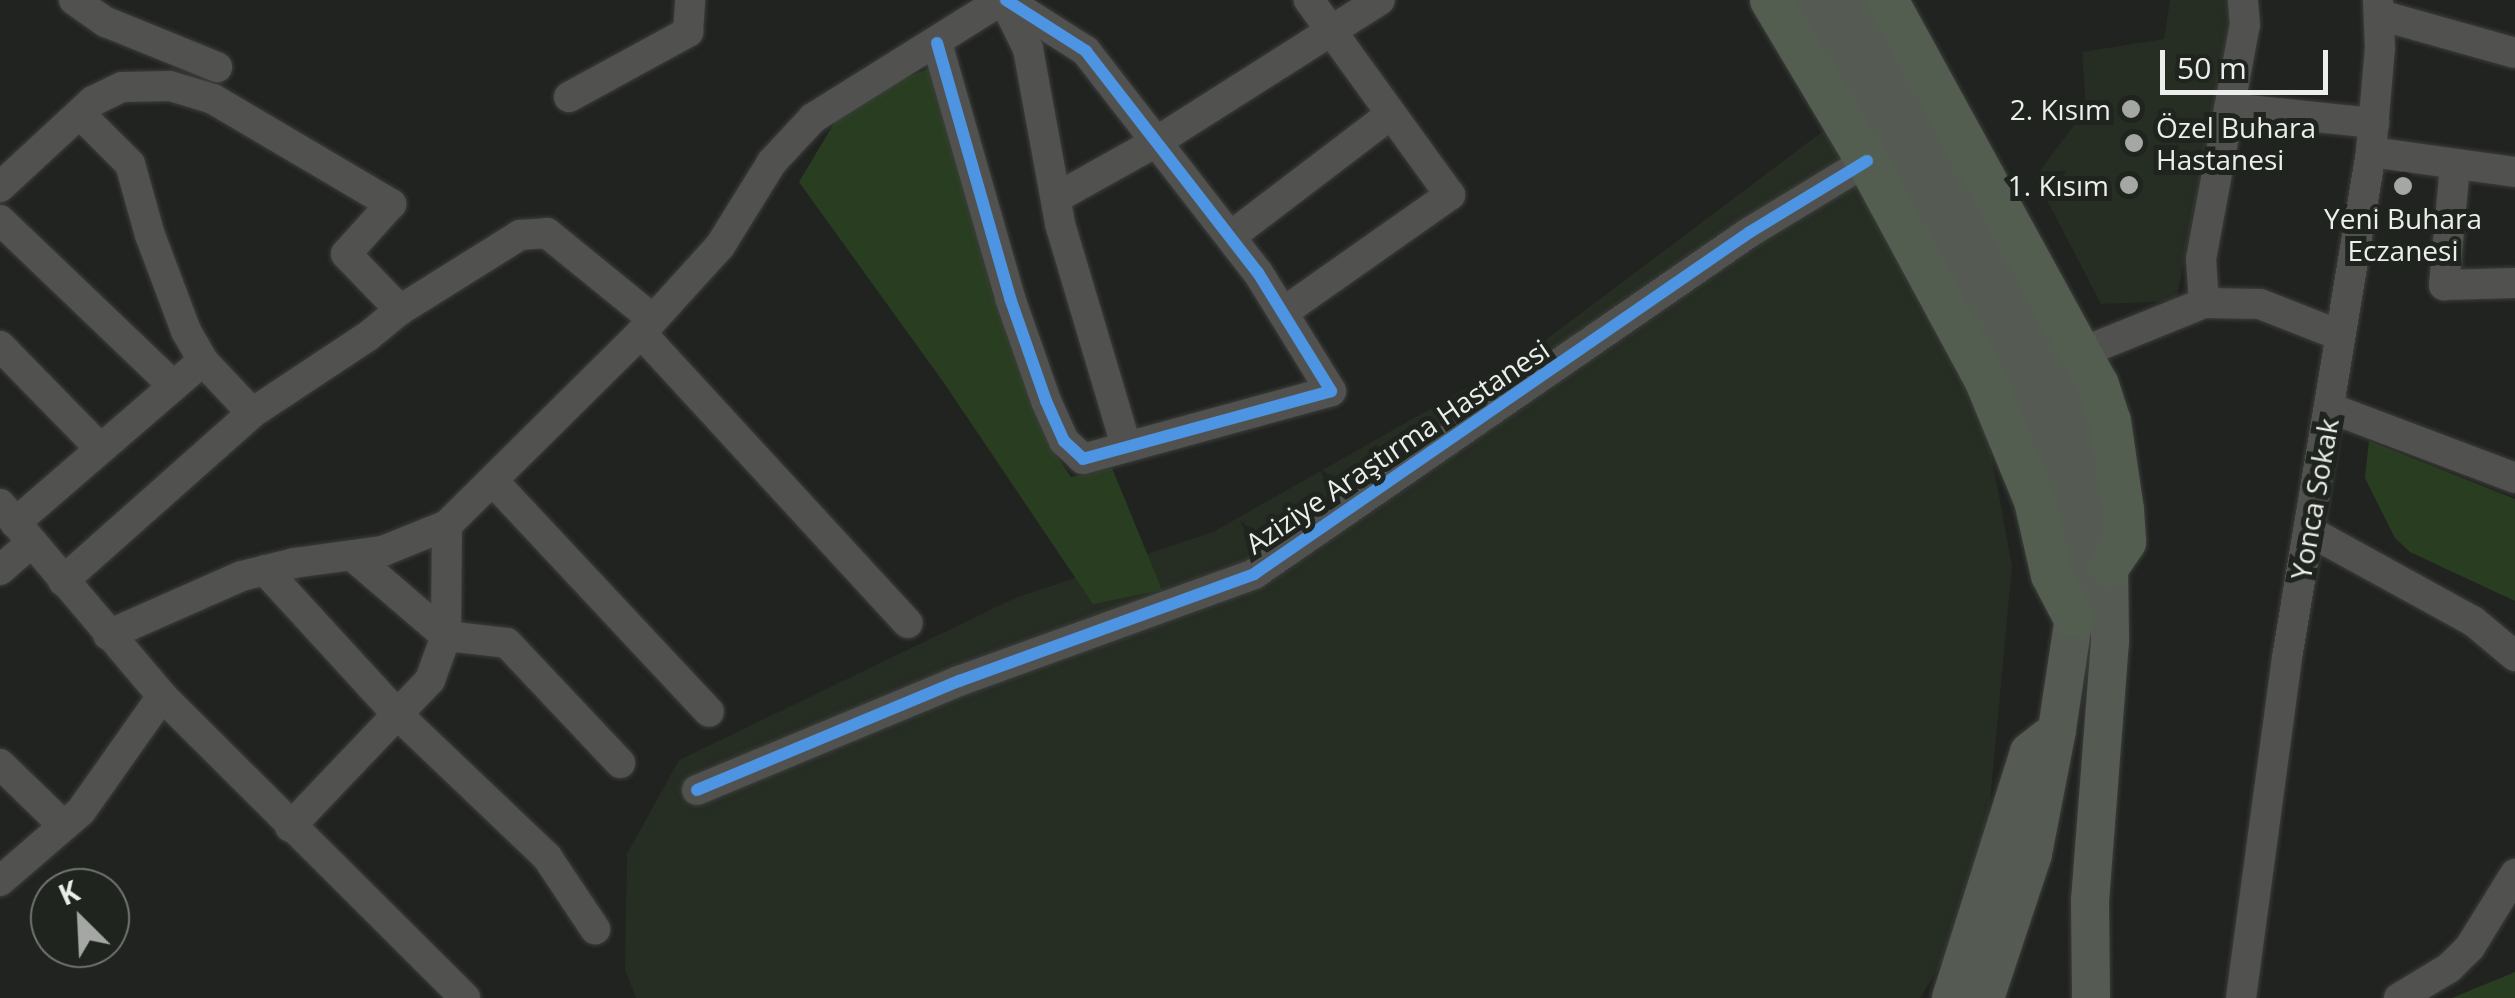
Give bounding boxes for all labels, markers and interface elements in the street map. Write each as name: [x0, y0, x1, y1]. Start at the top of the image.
scale bar: [2165, 30, 2332, 92]
text: 50 m: [2177, 47, 2247, 88]
place label: 2. Kısım: [2010, 92, 2111, 126]
marker: 2. Kısım: [2120, 98, 2142, 120]
place label: Özel Buhara Hastanesi: [2156, 110, 2316, 176]
marker: Özel Buhara Hastanesi: [2121, 130, 2147, 156]
place label: 1. Kısım: [2008, 168, 2109, 202]
marker: 1. Kısım: [2118, 174, 2140, 196]
marker: Yeni Buhara Eczanesi: [2392, 175, 2414, 197]
place label: Yeni Buhara Eczanesi: [2324, 201, 2482, 267]
street label: Aziziye Araştırma Hastanesi: [1239, 332, 1555, 560]
street label: Yonca Sokak: [2283, 416, 2345, 582]
north arrow: [30, 868, 130, 968]
text: K: [52, 871, 85, 914]

